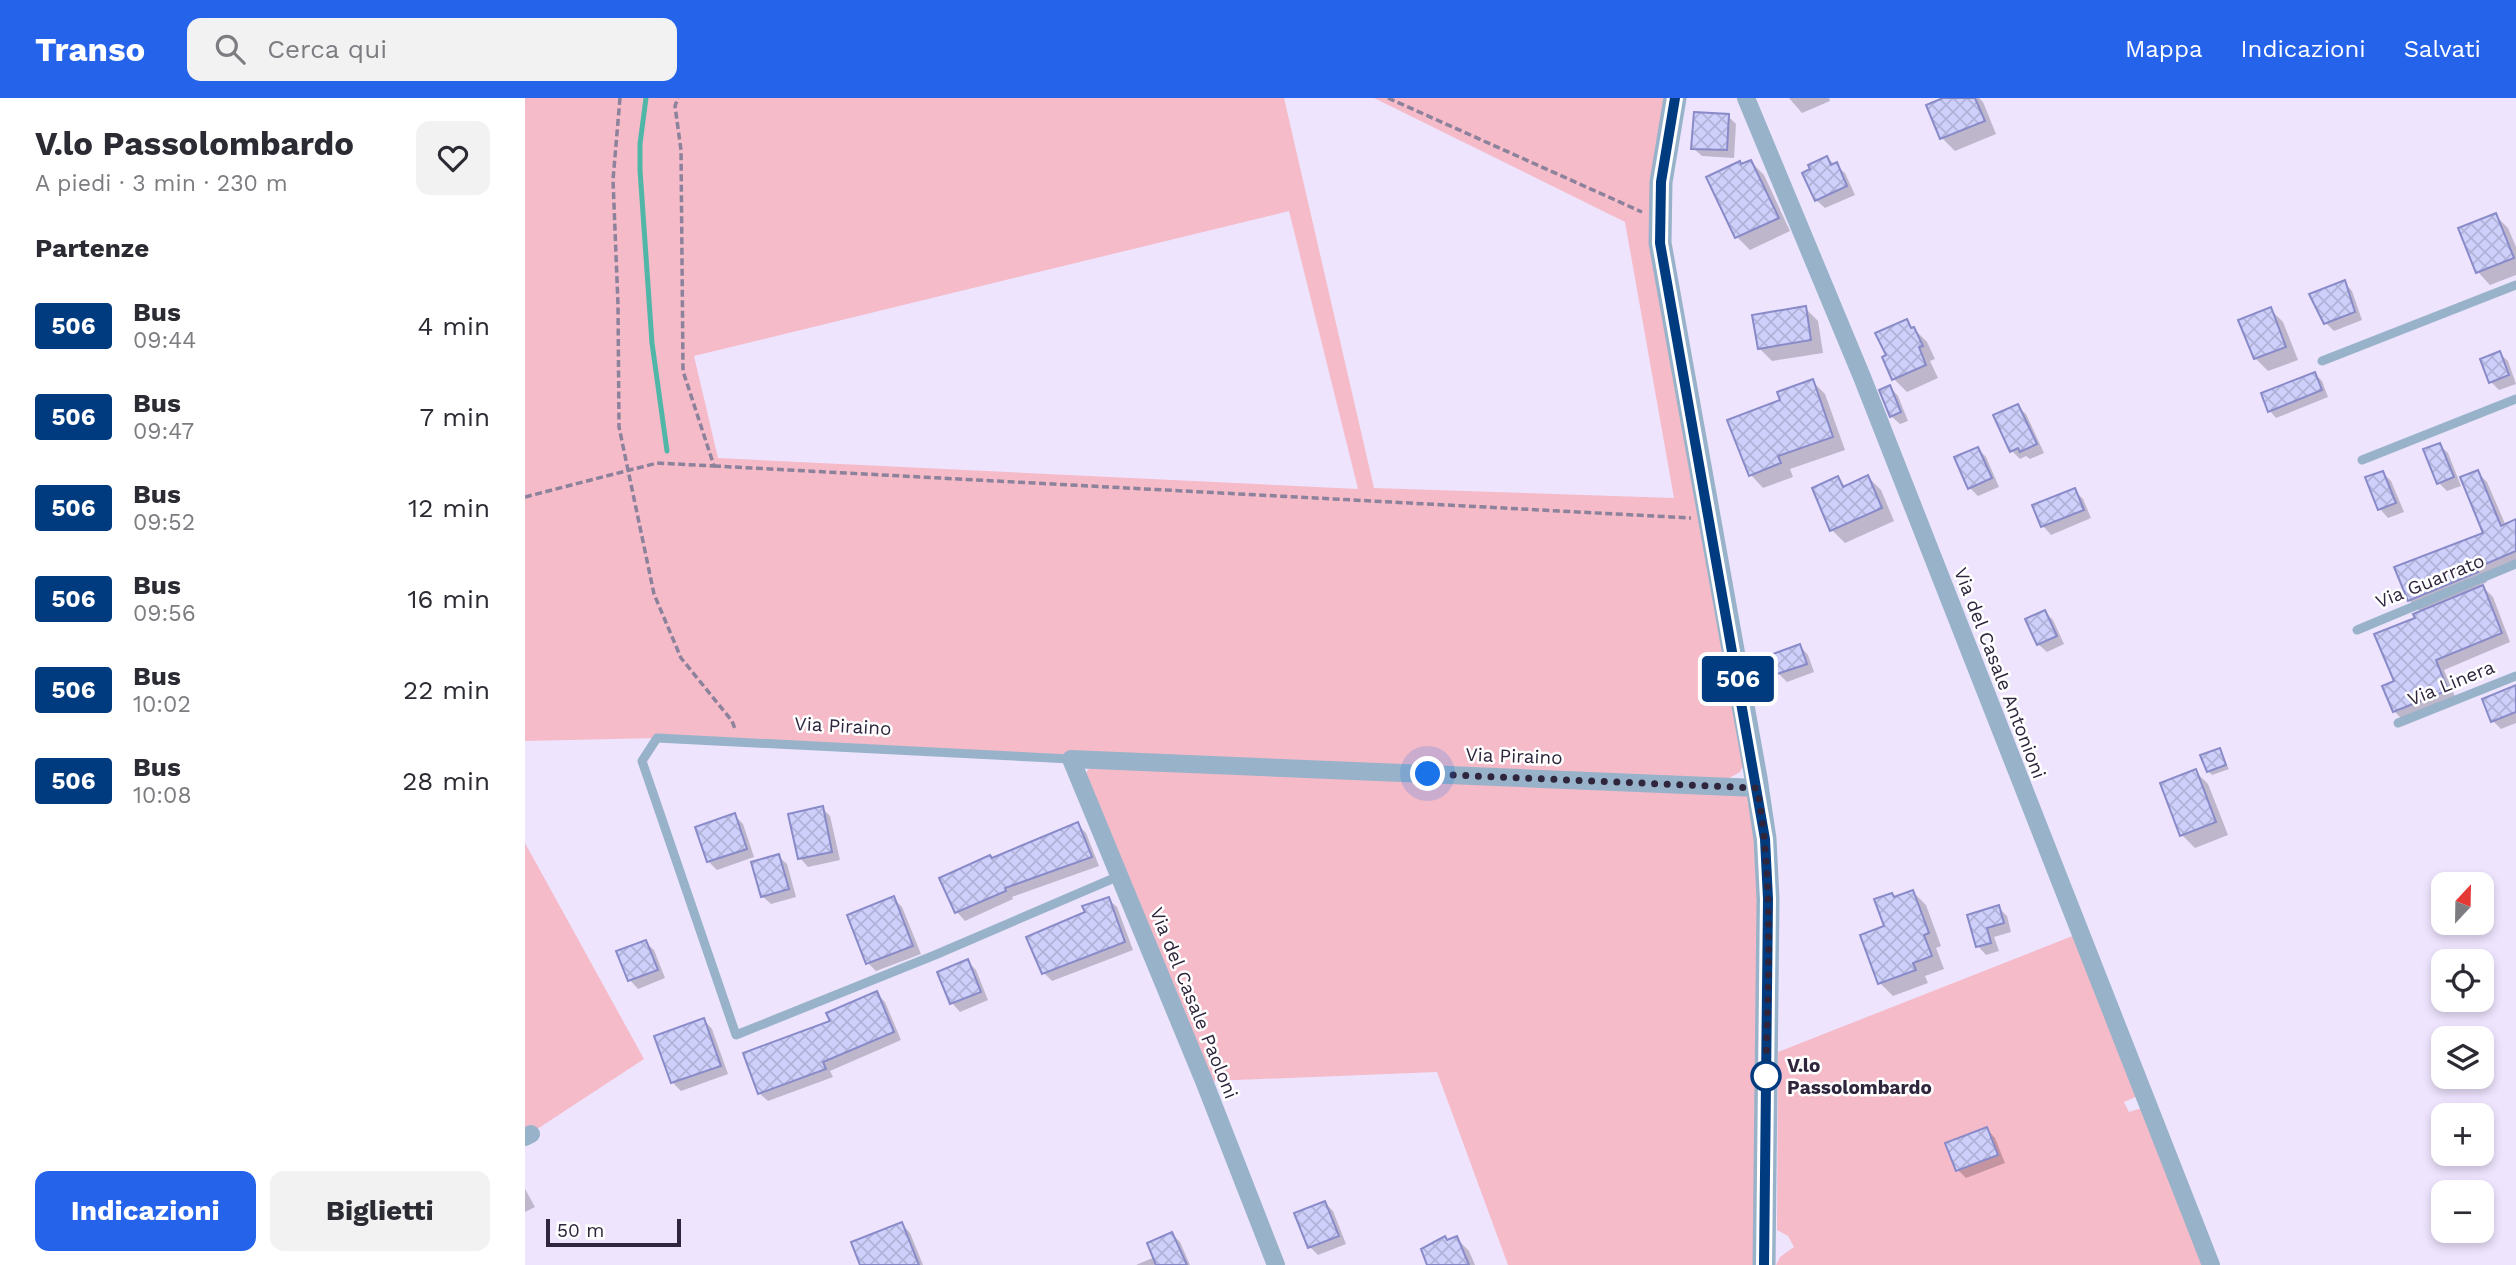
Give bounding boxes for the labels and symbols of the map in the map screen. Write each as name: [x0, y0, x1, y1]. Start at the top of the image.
street label: Via Guarrato: [2372, 549, 2488, 613]
street label: Via del Casale Antonioni: [1949, 564, 2051, 782]
street label: Via Linera: [2404, 655, 2498, 711]
line badge: 506: [1698, 656, 1778, 702]
street label: Via Piraino: [794, 712, 892, 740]
street label: Via Piraino: [1465, 743, 1563, 769]
your location: [1410, 756, 1445, 791]
north arrow: [2431, 872, 2494, 934]
street label: Via del Casale Paoloni: [1145, 904, 1243, 1102]
place label: V.lo Passolombardo: [1787, 1054, 1932, 1099]
marker: V.lo Passolombardo: [1751, 1061, 1781, 1091]
scale bar: [546, 1216, 681, 1248]

